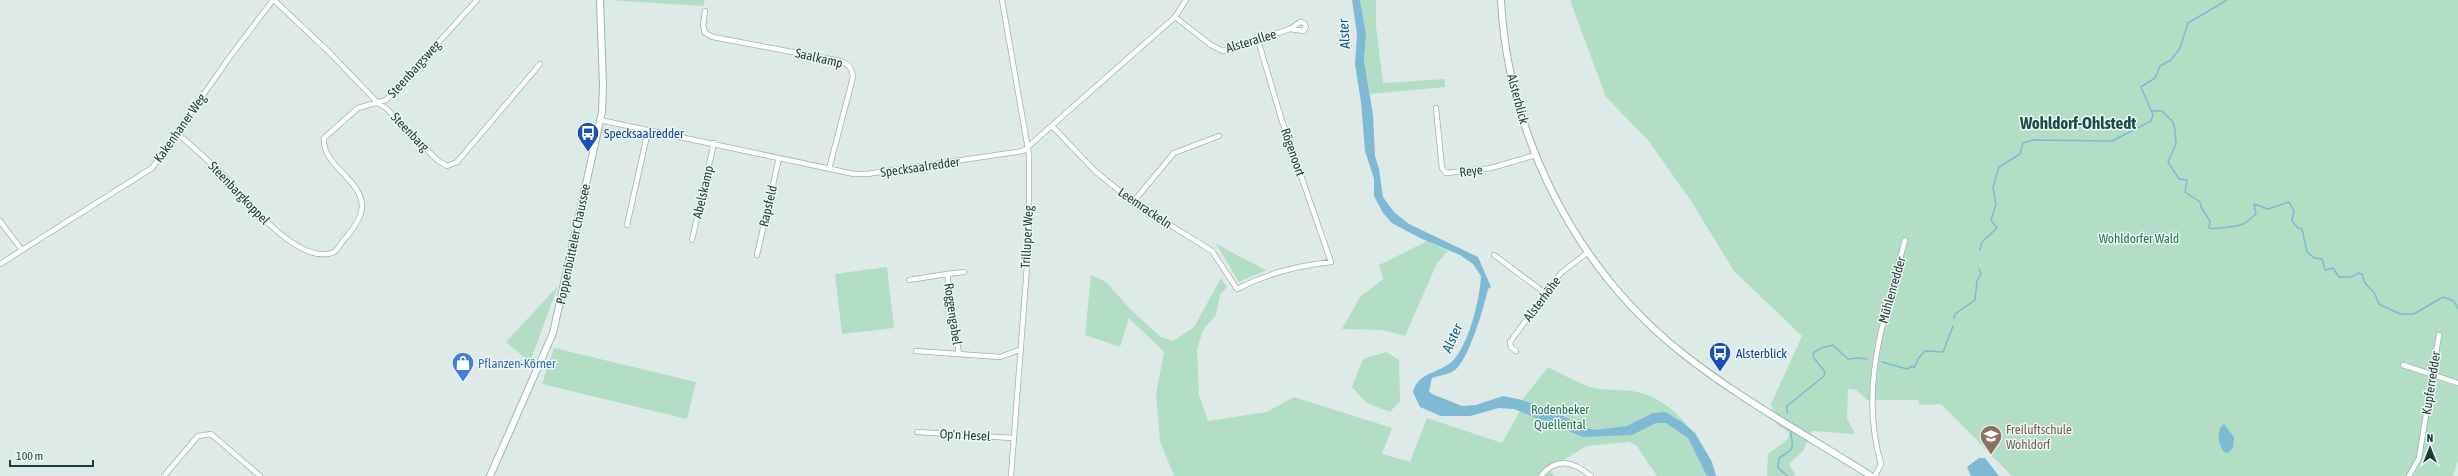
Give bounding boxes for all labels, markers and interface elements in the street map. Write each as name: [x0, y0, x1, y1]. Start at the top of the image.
water label: Alster: [1335, 18, 1353, 50]
street label: Alsterallee: [1224, 26, 1278, 56]
street label: Steenbargsweg: [384, 37, 444, 101]
street label: Saalkamp: [794, 45, 844, 71]
street label: Alsterblick: [1504, 72, 1532, 126]
street label: Kakenhaner Weg: [151, 90, 209, 165]
street label: Steenbarg: [388, 109, 432, 155]
district label: Wohldorf-Ohlstedt: [2019, 113, 2136, 133]
bus stop icon: Specksaalredder: [575, 120, 601, 153]
place label: Specksaalredder: [604, 126, 684, 141]
street label: Rögenoort: [1278, 126, 1308, 178]
street label: Specksaalredder: [879, 154, 961, 180]
street label: Steenbargkoppel: [205, 158, 273, 228]
street label: Reye: [1458, 162, 1484, 180]
street label: Abelskamp: [690, 164, 716, 220]
street label: Poppenbütteler Chaussee: [553, 182, 593, 306]
street label: Rapsfeld: [756, 184, 780, 228]
street label: Leemrackeln: [1115, 185, 1175, 231]
street label: Trilluper Weg: [1018, 205, 1036, 269]
park label: Wohldorfer Wald: [2099, 231, 2179, 246]
street label: Mühlenredder: [1875, 255, 1909, 325]
street label: Alsterhöhe: [1520, 273, 1564, 324]
street label: Roggengabel: [941, 282, 965, 346]
water label: Alster: [1438, 320, 1466, 356]
bus stop icon: Alsterblick: [1707, 340, 1733, 373]
place label: Alsterblick: [1736, 346, 1787, 361]
shop icon: Pflanzen-Körner: [450, 350, 476, 383]
street label: Kupferredder: [2419, 350, 2443, 416]
place label: Pflanzen-Körner: [478, 356, 556, 371]
park label: Rodenbeker Quellental: [1531, 402, 1589, 432]
place label: Freiluftschule Wohldorf: [2006, 422, 2072, 452]
school or university icon: Freiluftschule Wohldorf: [1978, 423, 2004, 456]
street label: Op'n Hesel: [939, 426, 991, 444]
north arrow: [2410, 428, 2450, 468]
text: N: [2427, 432, 2433, 444]
scale bar: [10, 442, 93, 468]
text: 100 m: [16, 449, 43, 463]

